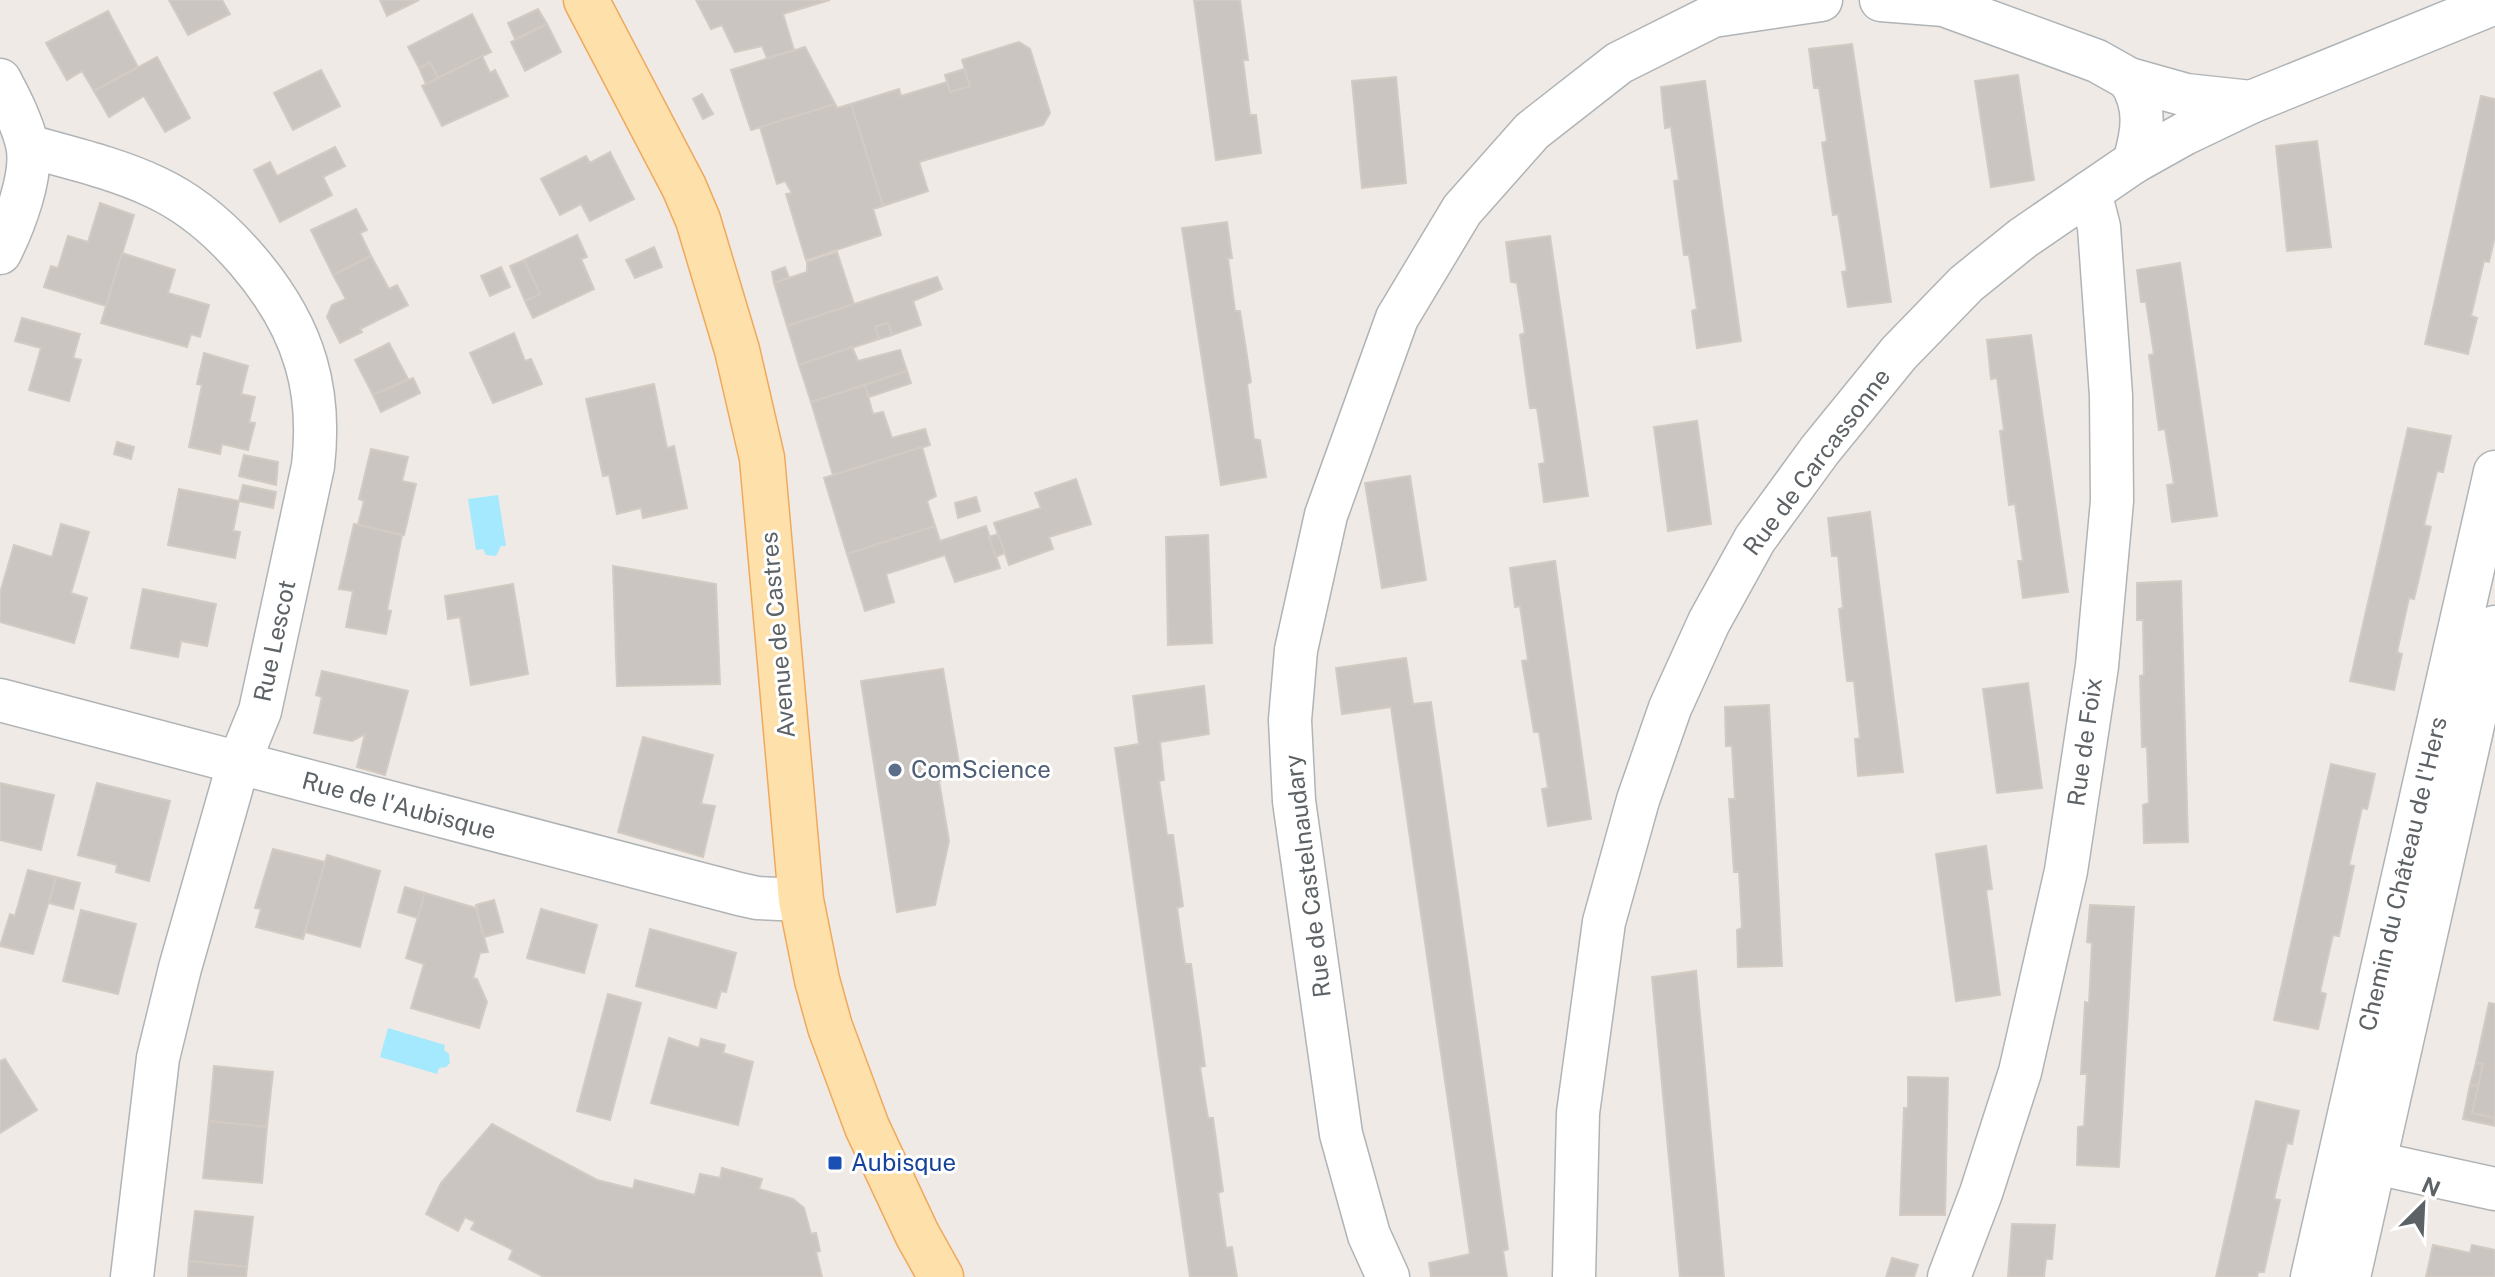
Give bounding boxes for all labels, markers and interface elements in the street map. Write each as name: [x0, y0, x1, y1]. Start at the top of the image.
street label: Rue de Carcassonne: [1737, 363, 1896, 560]
street label: Avenue de Castres: [754, 531, 800, 739]
street label: Rue Lescot: [247, 577, 301, 704]
street label: Rue de Foix: [2061, 676, 2107, 808]
street label: Chemin du Château de l'Hers: [2352, 714, 2452, 1034]
street label: Rue de Castelnaudary: [1278, 753, 1336, 999]
place label: ComScience: [911, 755, 1051, 783]
marker: ComScience: [886, 761, 904, 779]
street label: Rue de l'Aubisque: [299, 766, 499, 844]
place label: Aubisque: [851, 1148, 956, 1176]
marker: Aubisque: [826, 1154, 844, 1172]
north arrow: [2383, 1165, 2463, 1245]
text: N: [2418, 1171, 2444, 1202]

